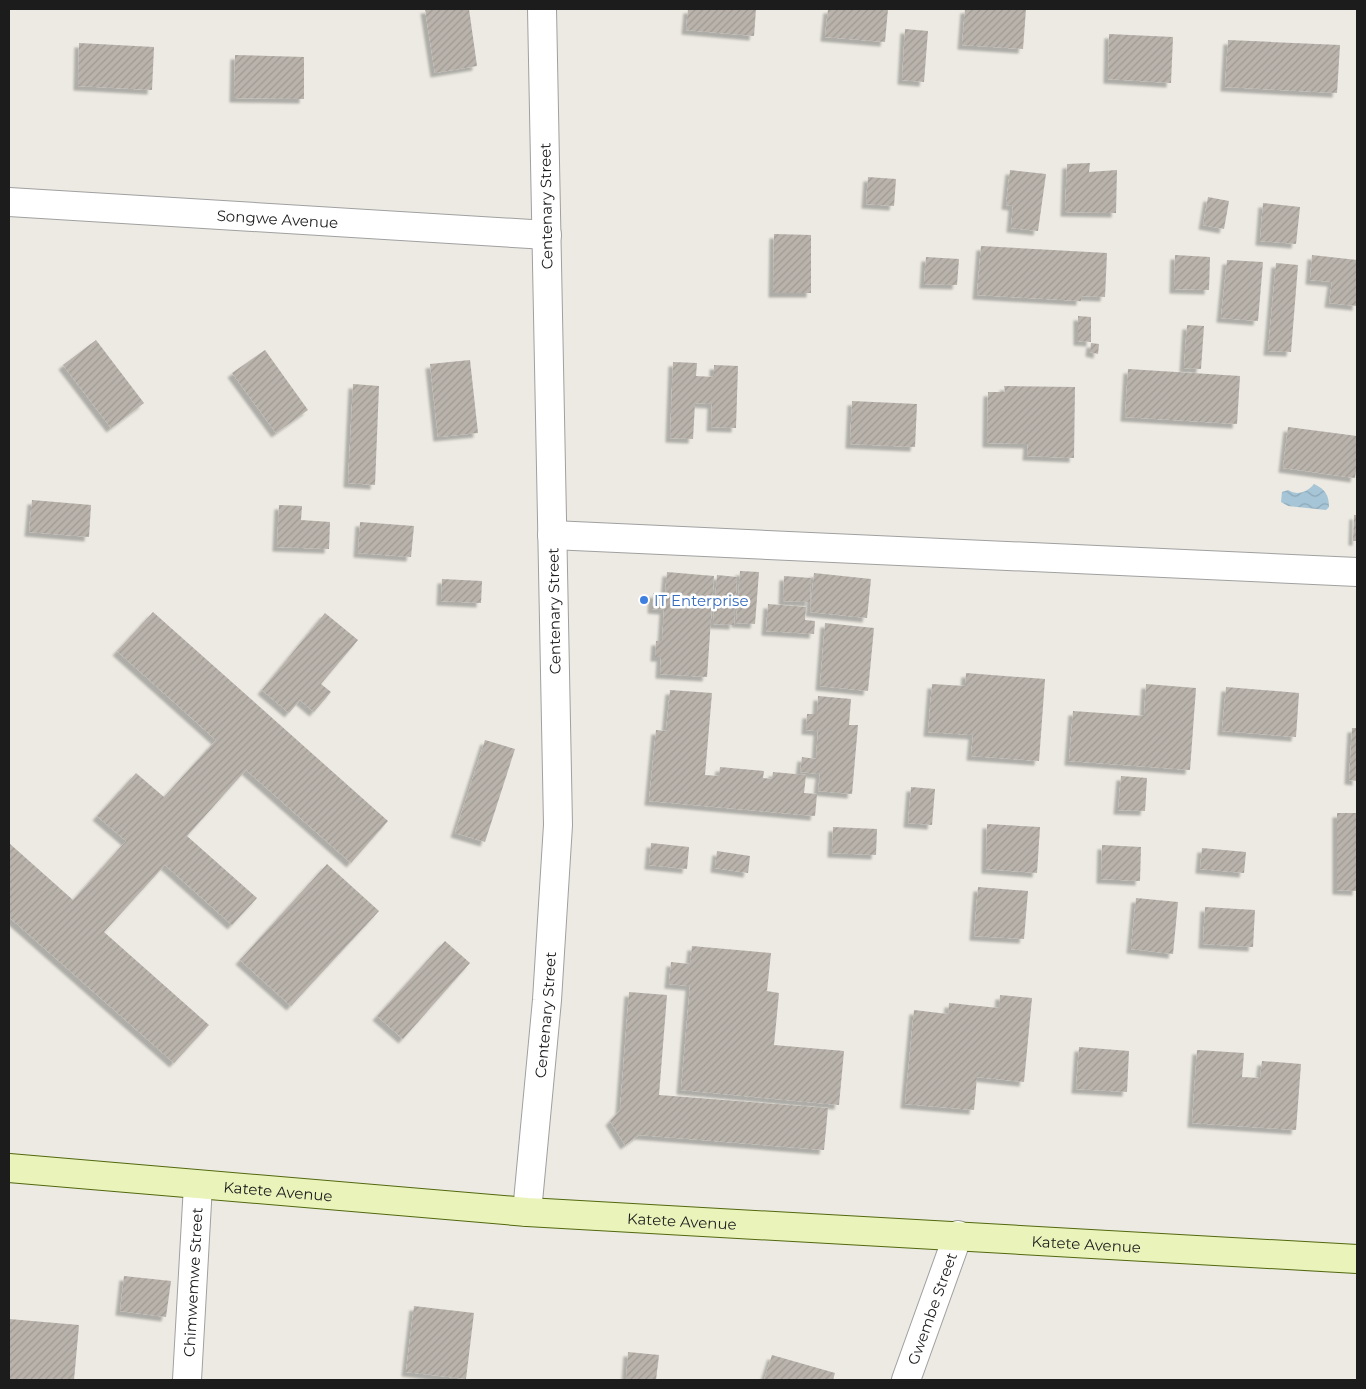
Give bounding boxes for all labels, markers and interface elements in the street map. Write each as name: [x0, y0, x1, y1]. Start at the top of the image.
street label: Centenary Street: [535, 143, 557, 269]
street label: Songwe Avenue: [216, 205, 339, 232]
street label: Centenary Street: [543, 548, 565, 674]
place label: IT Enterprise: [654, 591, 749, 610]
marker: IT Enterprise: [638, 594, 650, 606]
street label: Centenary Street: [530, 951, 560, 1079]
street label: Katete Avenue: [223, 1177, 333, 1205]
street label: Chimwemwe Street: [179, 1207, 206, 1357]
street label: Katete Avenue: [627, 1208, 737, 1233]
street label: Katete Avenue: [1031, 1231, 1142, 1256]
street label: Gwembe Street: [903, 1250, 961, 1367]

